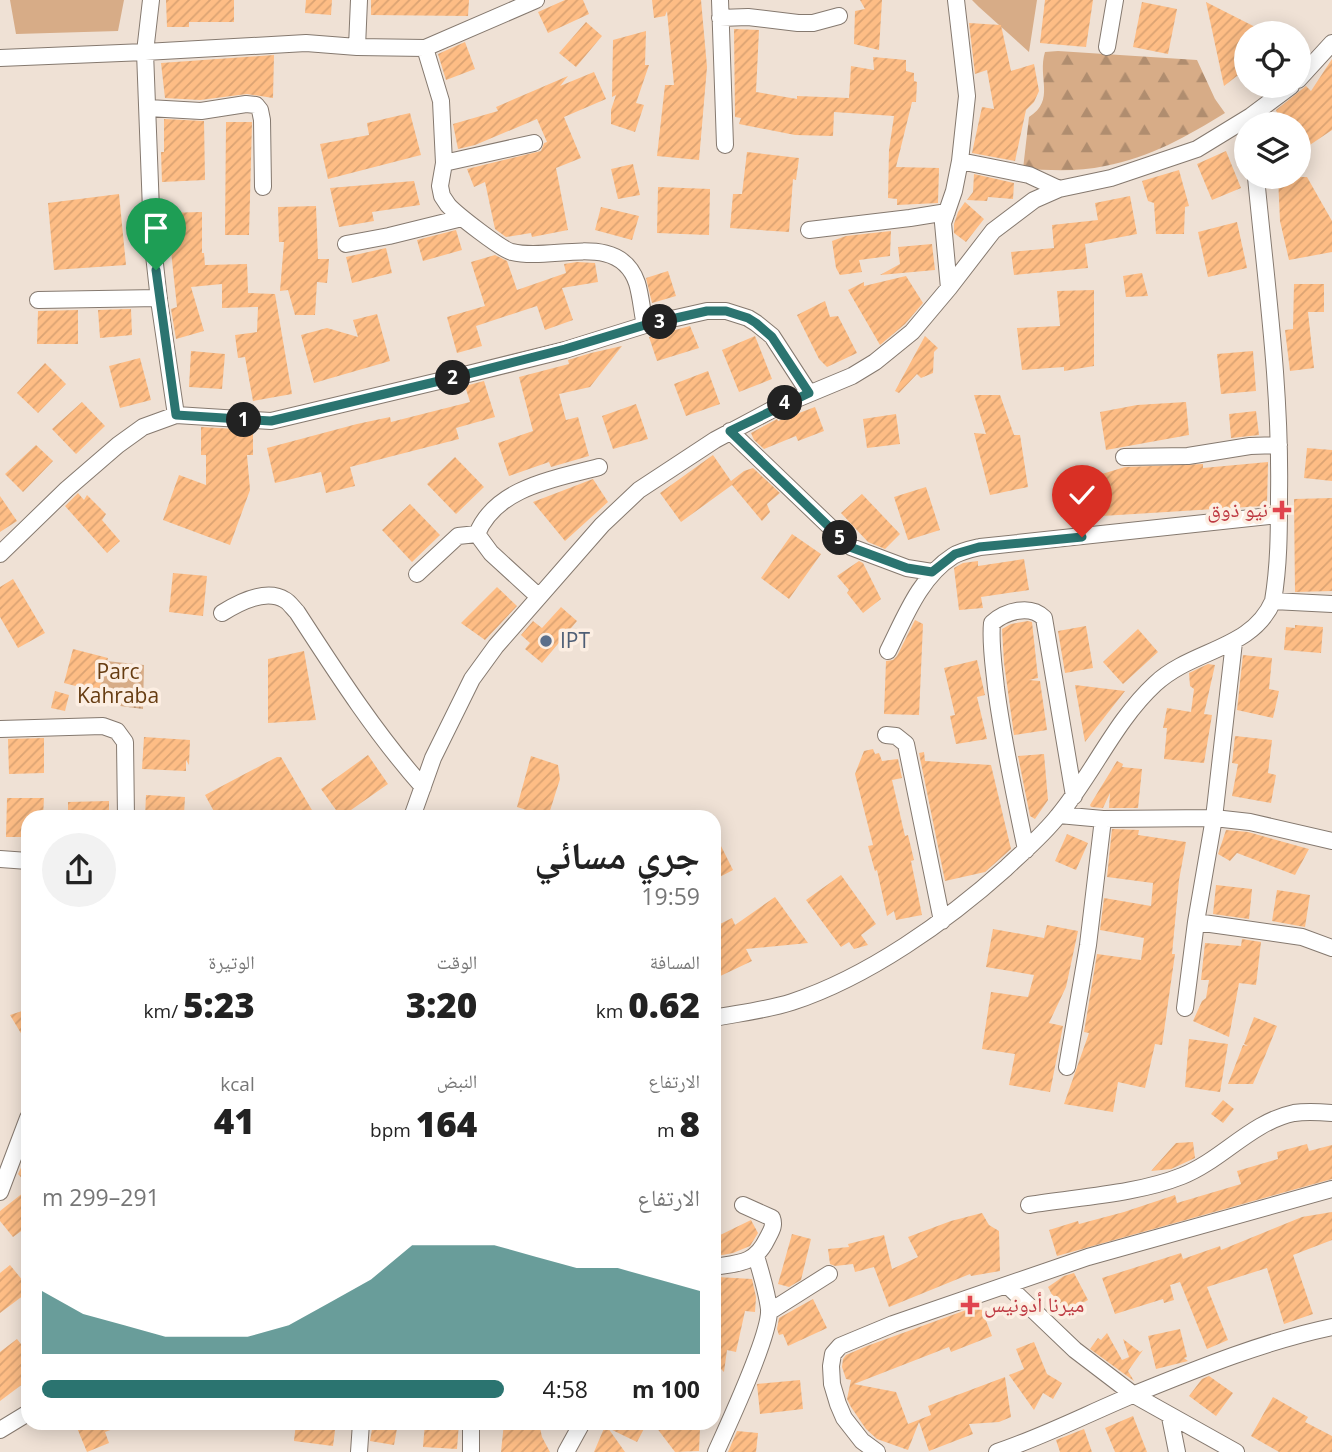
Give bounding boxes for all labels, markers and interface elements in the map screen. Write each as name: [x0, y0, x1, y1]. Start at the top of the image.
map controls: [1234, 21, 1311, 189]
button: locate: [1234, 21, 1311, 98]
button: layers: [1234, 112, 1311, 189]
pin: [126, 198, 186, 270]
icon: arrive: [137, 209, 175, 247]
pin: 3: [642, 304, 678, 340]
text: 3: [654, 308, 665, 334]
pin: 2: [435, 360, 470, 396]
text: 2: [447, 364, 458, 390]
pin: 4: [768, 386, 802, 420]
text: 4: [779, 389, 790, 415]
pin: 1: [226, 402, 262, 438]
text: 1: [238, 406, 249, 432]
pin: [1052, 465, 1112, 537]
icon: check: [1063, 476, 1101, 514]
place label: نيو ذوق: [1207, 495, 1268, 523]
marker: نيو ذوق: [1274, 502, 1290, 518]
pin: 5: [822, 520, 858, 556]
text: 5: [834, 524, 845, 550]
place label: IPT: [560, 626, 590, 654]
marker: IPT: [538, 633, 554, 649]
park label: Parc Kahraba: [77, 657, 159, 709]
text: جري مسائي: [534, 828, 700, 880]
button: share: [42, 833, 116, 907]
text: 19:59: [641, 880, 700, 912]
text: الوتيرة: [208, 949, 255, 975]
text: الوقت: [436, 949, 477, 975]
text: المسافة: [650, 949, 700, 975]
text: 5:23: [183, 981, 255, 1028]
text: 3:20: [406, 981, 477, 1028]
text: 0.62: [628, 981, 700, 1028]
text: /km: [144, 998, 183, 1024]
text: km: [596, 998, 628, 1024]
text: النبض: [437, 1068, 477, 1094]
text: الارتفاع: [648, 1068, 700, 1094]
text: kcal: [220, 1071, 255, 1097]
text: 41: [214, 1097, 255, 1144]
text: 164: [416, 1100, 477, 1147]
text: 8: [679, 1100, 700, 1147]
text: bpm: [370, 1117, 416, 1143]
text: m: [657, 1117, 679, 1143]
text: 291–299 m: [42, 1181, 160, 1213]
text: الارتفاع: [637, 1181, 700, 1213]
place label: ميرنا أدونيس: [984, 1290, 1084, 1318]
marker: ميرنا أدونيس: [962, 1297, 978, 1313]
text: 4:58: [543, 1373, 588, 1405]
text: 100 m: [632, 1373, 700, 1405]

